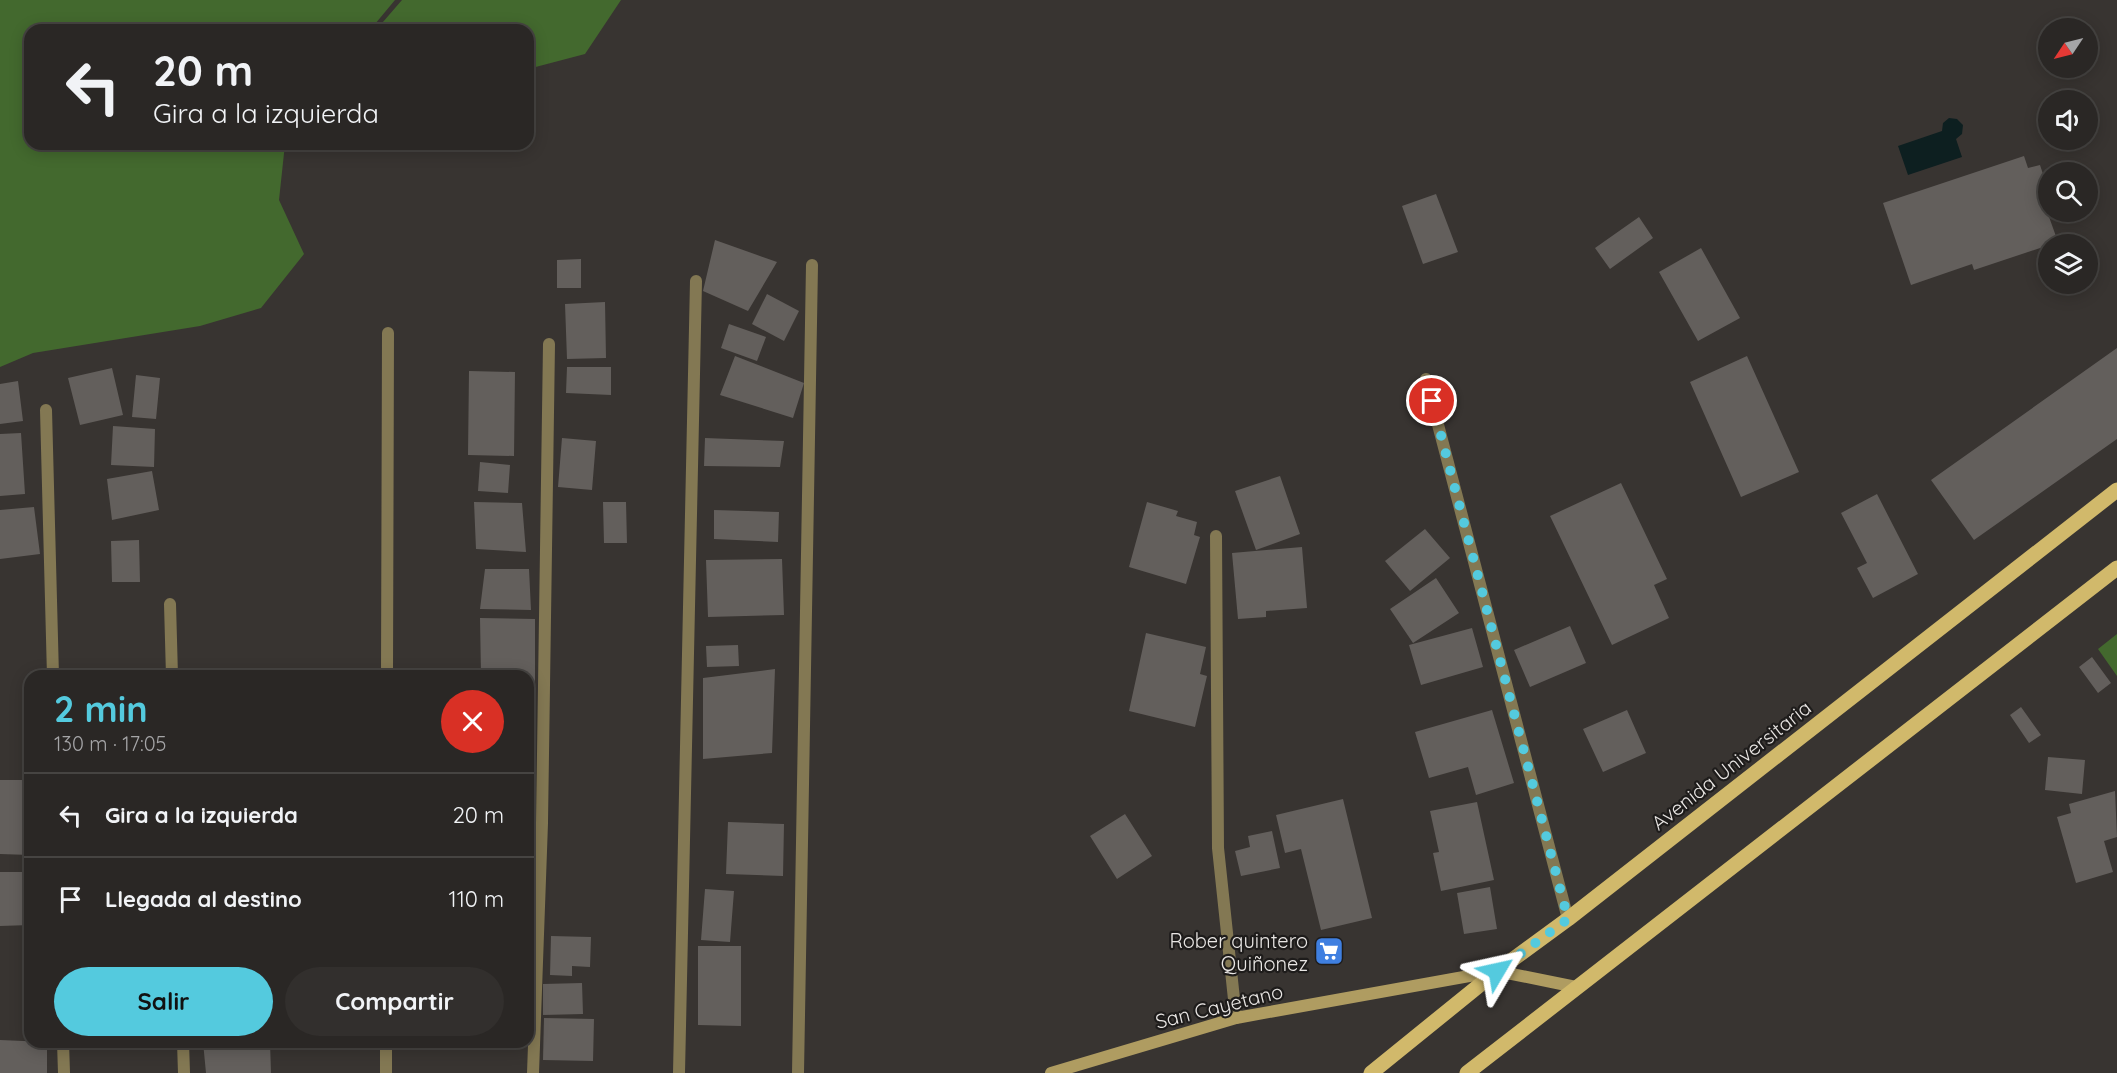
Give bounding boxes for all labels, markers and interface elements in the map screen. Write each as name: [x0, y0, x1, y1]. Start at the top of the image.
north arrow: [2038, 18, 2098, 78]
map controls: [2038, 18, 2098, 294]
text: 20 m: [153, 44, 253, 97]
icon: left: [54, 48, 132, 126]
button: sound: [2038, 90, 2098, 150]
text: Gira a la izquierda: [153, 96, 379, 130]
button: search: [2038, 162, 2098, 222]
button: layers: [2038, 234, 2098, 294]
pin: [1406, 375, 1457, 426]
icon: arrive: [1415, 384, 1448, 417]
text: 2 min: [54, 686, 148, 731]
button: close: [441, 690, 504, 753]
street label: Avenida Universitaria: [1646, 695, 1816, 835]
text: 130 m · 17:05: [54, 731, 167, 756]
icon: left: [54, 799, 87, 832]
text: Gira a la izquierda: [105, 801, 298, 829]
text: 20 m: [453, 801, 504, 829]
icon: arrive: [54, 883, 87, 916]
text: Llegada al destino: [105, 885, 302, 913]
text: 110 m: [449, 885, 504, 913]
place label: Rober quintero Quiñonez: [1169, 928, 1308, 976]
supermarket icon: Rober quintero Quiñonez: [1313, 935, 1345, 967]
position arrow: [1465, 939, 1529, 1003]
button: Salir: [54, 967, 273, 1036]
button: Compartir: [285, 967, 504, 1036]
street label: San Cayetano: [1153, 978, 1285, 1034]

